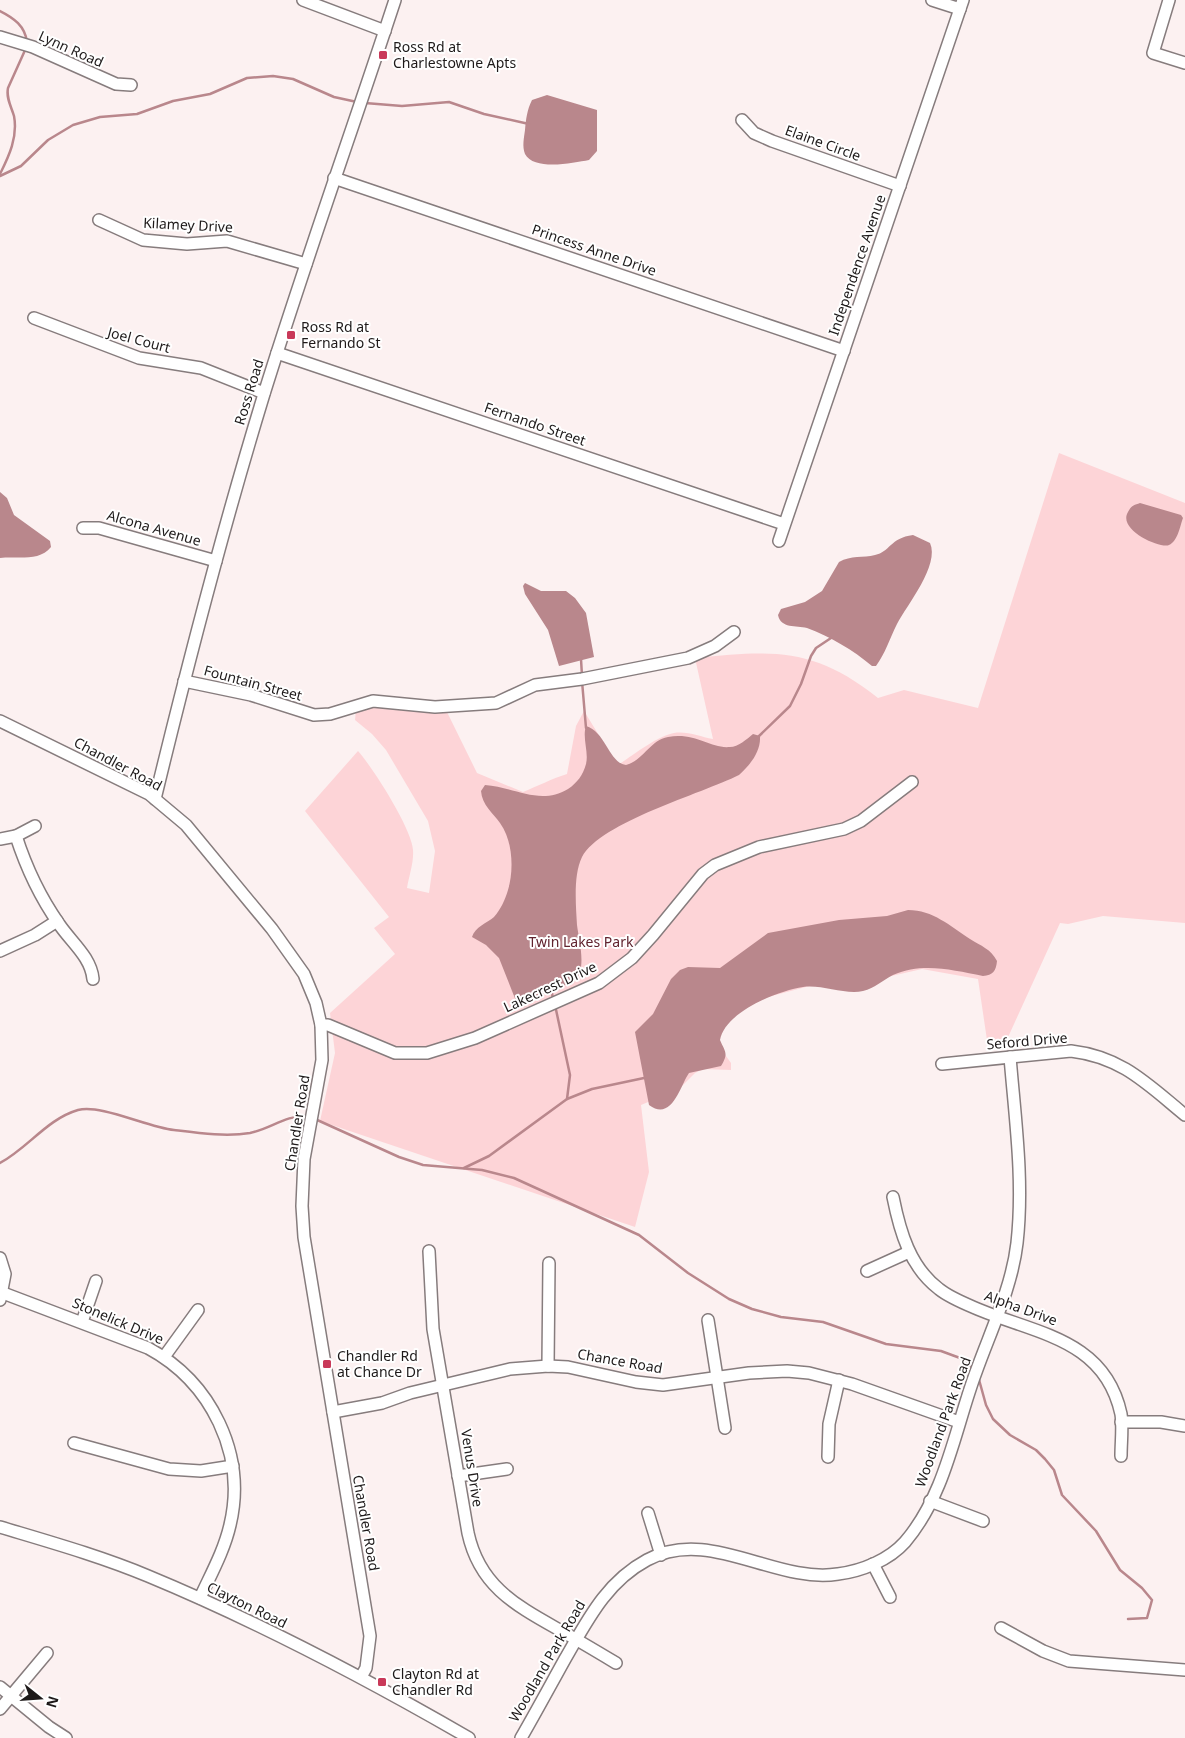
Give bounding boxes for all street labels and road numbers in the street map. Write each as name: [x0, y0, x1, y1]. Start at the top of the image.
street label: Lynn Road: [36, 26, 107, 71]
street label: Elaine Circle: [783, 120, 864, 165]
street label: Independence Avenue: [824, 192, 890, 338]
street label: Kilamey Drive: [143, 213, 233, 236]
street label: Princess Anne Drive: [529, 219, 659, 280]
street label: Joel Court: [104, 322, 173, 357]
street label: Ross Road: [230, 357, 268, 427]
street label: Fernando Street: [482, 397, 588, 450]
street label: Alcona Avenue: [105, 505, 203, 550]
street label: Fountain Street: [202, 660, 304, 705]
street label: Chandler Road: [71, 732, 166, 795]
street label: Lakecrest Drive: [500, 957, 600, 1016]
street label: Seford Drive: [986, 1027, 1068, 1054]
street label: Chandler Road: [280, 1073, 313, 1172]
street label: Alpha Drive: [982, 1286, 1060, 1329]
street label: Stonelick Drive: [70, 1293, 167, 1348]
street label: Chance Road: [576, 1344, 664, 1377]
street label: Woodland Park Road: [910, 1354, 975, 1490]
street label: Venus Drive: [457, 1428, 488, 1508]
street label: Chandler Road: [349, 1473, 384, 1572]
street label: Clayton Road: [204, 1577, 290, 1632]
street label: Woodland Park Road: [504, 1596, 589, 1725]

